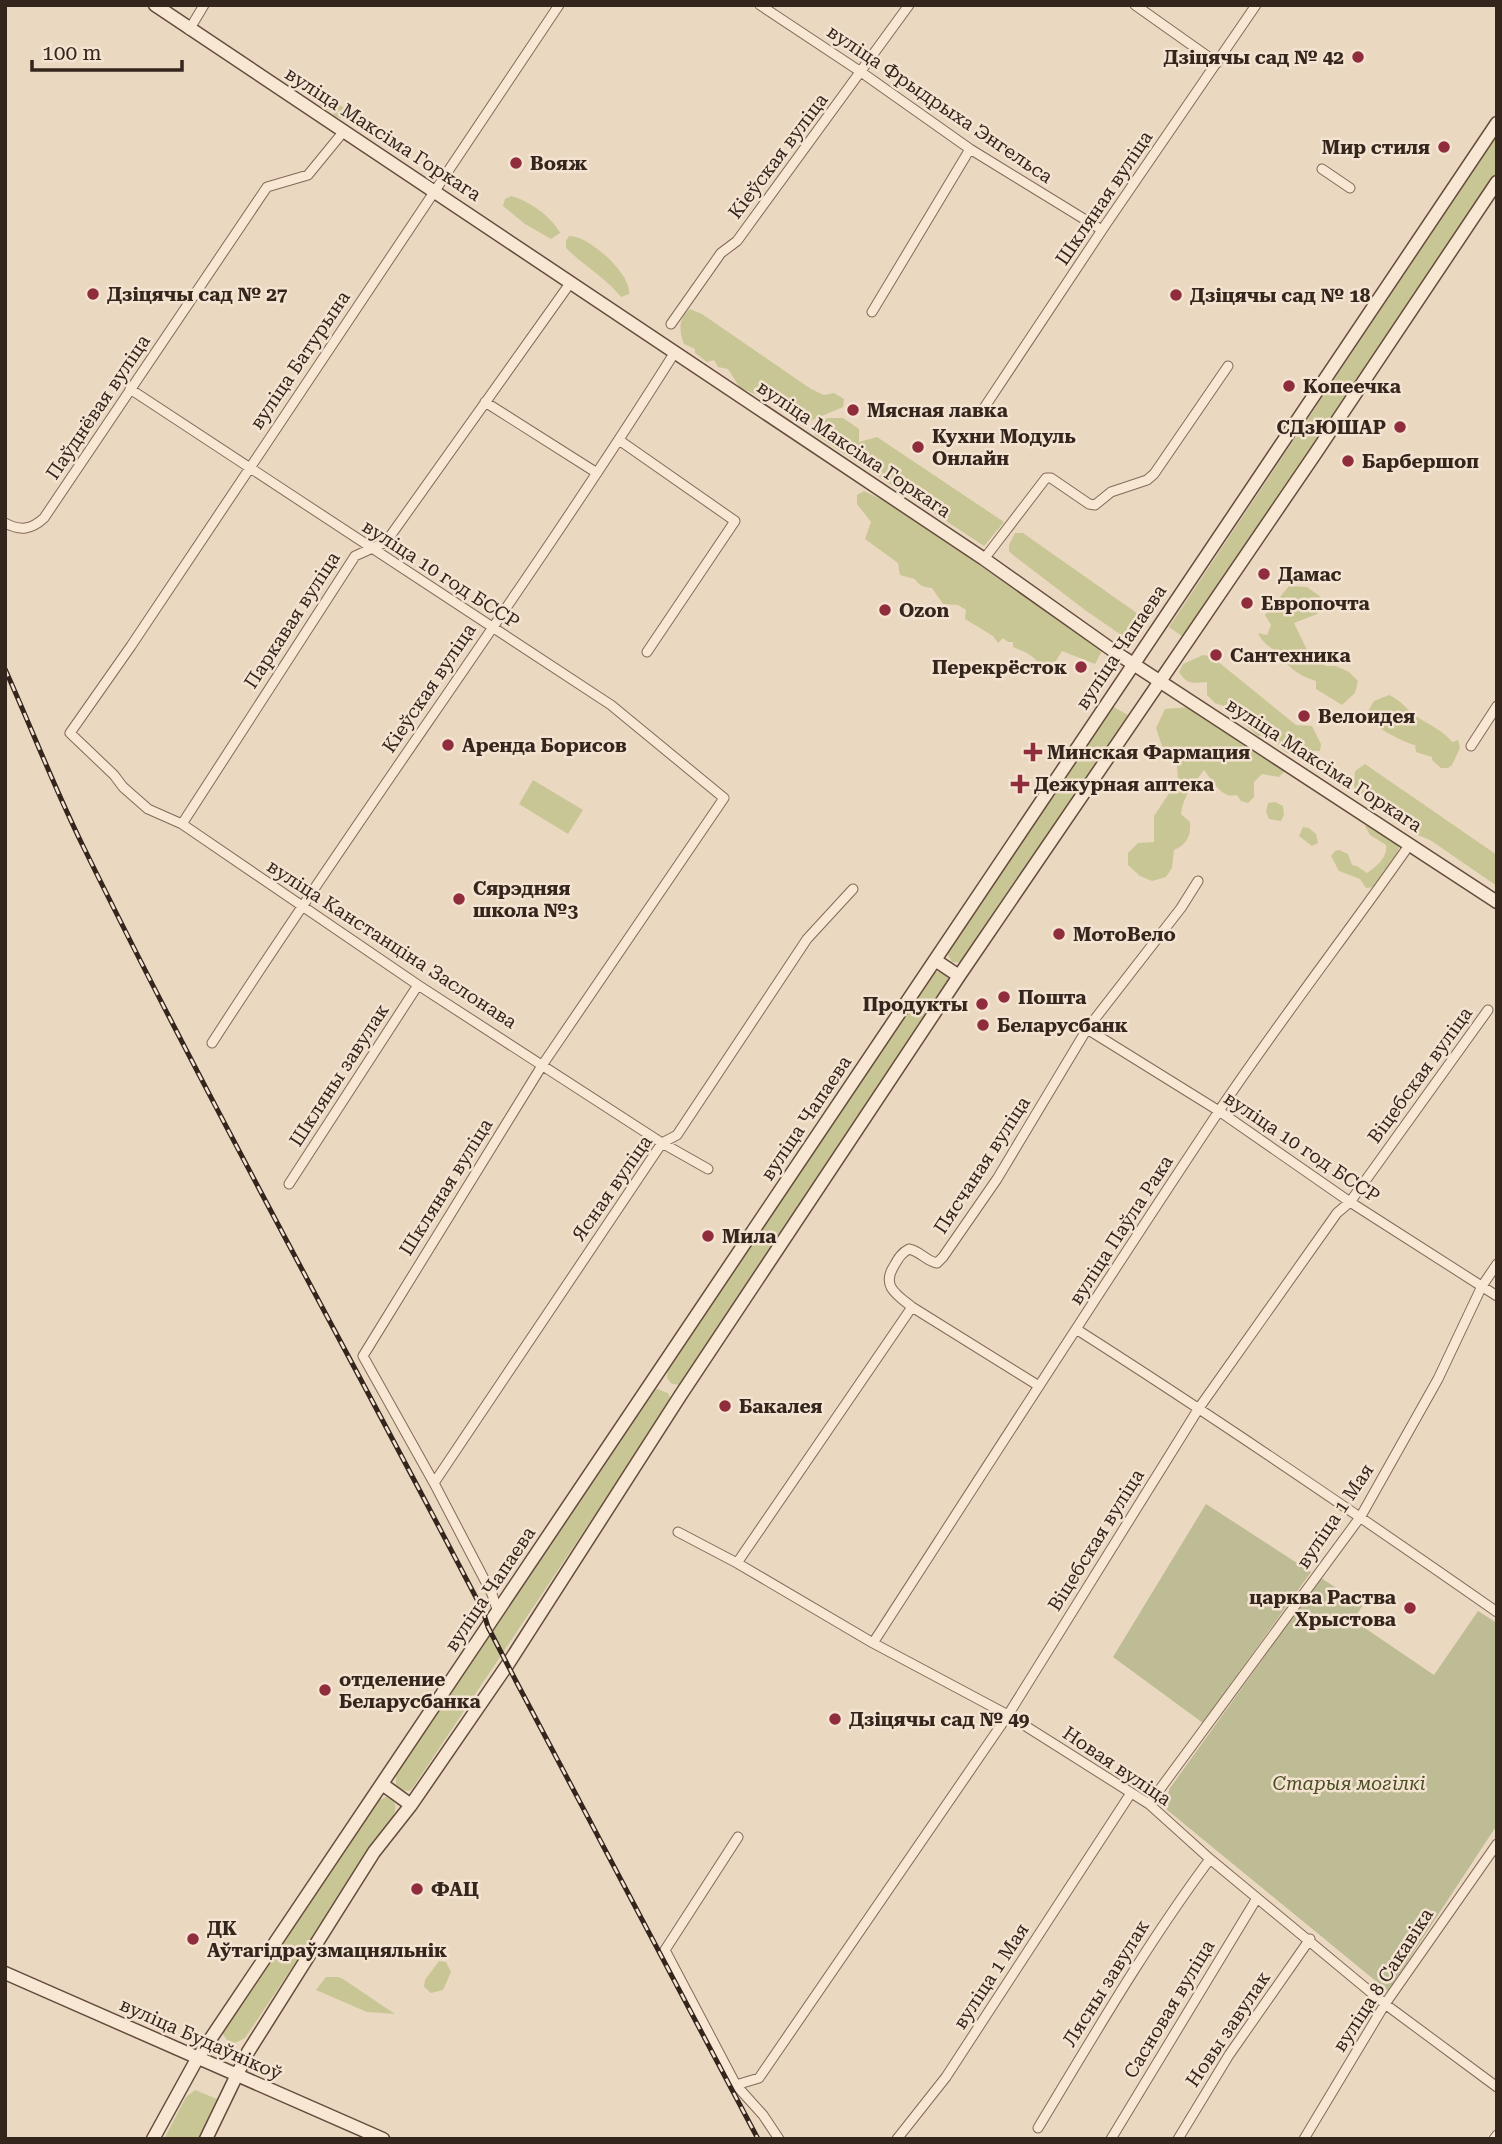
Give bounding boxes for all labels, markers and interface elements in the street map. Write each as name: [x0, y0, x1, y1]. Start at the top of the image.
street label: вуліца Фрыдрыха Энгельса: [823, 20, 1058, 189]
scale bar: [32, 28, 182, 72]
text: 100 m: [42, 41, 102, 65]
place label: Дзіцячы сад № 42: [1164, 46, 1344, 69]
marker: Дзіцячы сад № 42: [1350, 49, 1366, 65]
street label: вуліца Максіма Горкага: [281, 62, 486, 206]
street label: Кіеўская вуліца: [723, 88, 833, 223]
street label: Шкляная вуліца: [1051, 126, 1158, 270]
place label: Мир стиля: [1322, 136, 1430, 159]
marker: Мир стиля: [1436, 139, 1452, 155]
place label: Вояж: [530, 152, 588, 175]
marker: Вояж: [508, 155, 524, 171]
place label: Дзіцячы сад № 27: [107, 283, 288, 306]
place label: Дзіцячы сад № 18: [1190, 284, 1371, 307]
marker: Дзіцячы сад № 27: [85, 286, 101, 302]
street label: вуліца Батурына: [245, 286, 355, 434]
marker: Дзіцячы сад № 18: [1168, 287, 1184, 303]
street label: Паўднёвая вуліца: [41, 330, 155, 484]
street label: вуліца Максіма Горкага: [753, 375, 956, 523]
place label: Копеечка: [1303, 375, 1401, 398]
marker: Копеечка: [1281, 378, 1297, 394]
place label: Мясная лавка: [867, 399, 1008, 422]
marker: Мясная лавка: [845, 402, 861, 418]
place label: СДзЮШАР: [1276, 416, 1386, 439]
marker: СДзЮШАР: [1392, 419, 1408, 435]
place label: Кухни Модуль Онлайн: [932, 425, 1076, 470]
marker: Кухни Модуль Онлайн: [910, 439, 926, 455]
place label: Барбершоп: [1362, 450, 1479, 473]
marker: Барбершоп: [1340, 453, 1356, 469]
street label: вуліца 10 год БССР: [358, 515, 524, 633]
street label: Паркавая вуліца: [239, 547, 345, 693]
place label: Дамас: [1278, 563, 1341, 586]
marker: Дамас: [1256, 566, 1272, 582]
street label: вуліца Чапаева: [1071, 580, 1172, 714]
place label: Европочта: [1261, 592, 1370, 615]
marker: Европочта: [1239, 595, 1255, 611]
place label: Ozon: [899, 599, 949, 622]
marker: Ozon: [877, 602, 893, 618]
street label: Кіеўская вуліца: [377, 618, 481, 757]
place label: Сантехника: [1230, 644, 1351, 667]
marker: Сантехника: [1208, 647, 1224, 663]
place label: Перекрёсток: [932, 656, 1067, 679]
marker: Перекрёсток: [1073, 659, 1089, 675]
street label: вуліца Максіма Горкага: [1222, 693, 1427, 837]
place label: Велоидея: [1318, 705, 1415, 728]
marker: Велоидея: [1296, 708, 1312, 724]
place label: Аренда Борисов: [462, 734, 627, 757]
marker: Аренда Борисов: [440, 737, 456, 753]
place label: Минская Фармация: [1047, 741, 1250, 764]
marker: Минская Фармация: [1025, 744, 1041, 760]
place label: Дежурная аптека: [1034, 773, 1214, 796]
marker: Дежурная аптека: [1012, 776, 1028, 792]
street label: вуліца Канстанціна Заслонава: [263, 854, 522, 1034]
place label: Сярэдняя школа №3: [473, 877, 578, 922]
marker: Сярэдняя школа №3: [451, 891, 467, 907]
place label: МотоВело: [1073, 923, 1176, 946]
marker: МотоВело: [1051, 926, 1067, 942]
place label: Пошта: [1018, 986, 1086, 1009]
marker: Пошта: [996, 989, 1012, 1005]
place label: Продукты: [863, 993, 968, 1016]
marker: Продукты: [974, 996, 990, 1012]
street label: Шкляны завулак: [284, 999, 394, 1151]
street label: Віцебская вуліца: [1363, 1002, 1478, 1148]
place label: Беларусбанк: [997, 1014, 1128, 1037]
marker: Беларусбанк: [975, 1017, 991, 1033]
street label: вуліца Чапаева: [756, 1051, 857, 1185]
street label: вуліца 10 год БССР: [1220, 1086, 1384, 1208]
street label: Пясчаная вуліца: [929, 1091, 1035, 1238]
street label: Шкляная вуліца: [395, 1114, 498, 1260]
street label: Ясная вуліца: [567, 1130, 657, 1245]
street label: вуліца Паўла Рака: [1064, 1150, 1178, 1309]
place label: Мила: [722, 1225, 776, 1248]
marker: Мила: [700, 1228, 716, 1244]
place label: Бакалея: [739, 1395, 822, 1418]
marker: Бакалея: [717, 1398, 733, 1414]
street label: вуліца 1 Мая: [1292, 1459, 1379, 1573]
street label: Віцебская вуліца: [1043, 1464, 1149, 1615]
street label: вуліца Чапаева: [440, 1522, 541, 1656]
place label: царква Раства Хрыстова: [1249, 1586, 1396, 1631]
marker: царква Раства Хрыстова: [1402, 1600, 1418, 1616]
place label: отделение Беларусбанка: [339, 1668, 481, 1713]
marker: отделение Беларусбанка: [317, 1682, 333, 1698]
place label: Дзіцячы сад № 49: [849, 1708, 1030, 1731]
marker: Дзіцячы сад № 49: [827, 1711, 843, 1727]
street label: Новая вуліца: [1058, 1721, 1176, 1811]
park label: Старыя могілкі: [1273, 1772, 1426, 1795]
place label: ФАЦ: [431, 1878, 479, 1901]
marker: ФАЦ: [409, 1881, 425, 1897]
street label: вуліца 8 Сакавіка: [1328, 1903, 1438, 2056]
street label: Лясны завулак: [1058, 1915, 1154, 2051]
place label: ДК Аўтагідраўзмацняльнік: [207, 1917, 447, 1962]
street label: вуліца 1 Мая: [948, 1919, 1034, 2033]
marker: ДК Аўтагідраўзмацняльнік: [185, 1931, 201, 1947]
street label: Сасновая вуліца: [1119, 1935, 1220, 2082]
street label: Новы завулак: [1181, 1967, 1275, 2091]
street label: вуліца Будаўнікоў: [116, 1993, 286, 2085]

